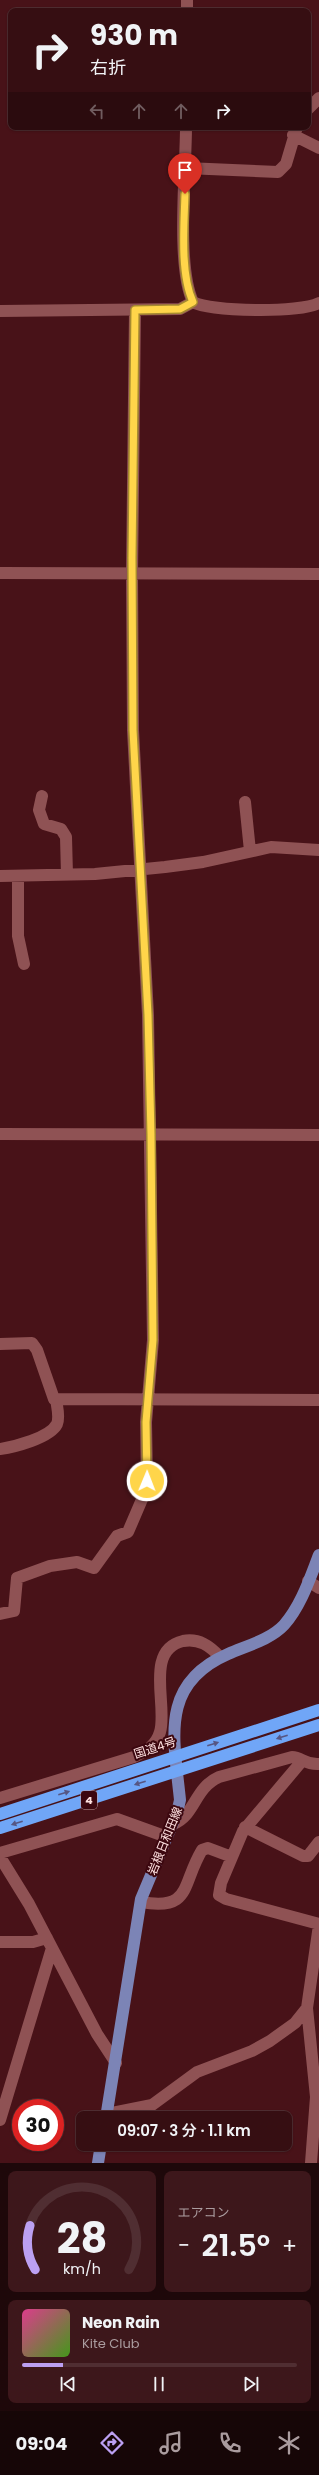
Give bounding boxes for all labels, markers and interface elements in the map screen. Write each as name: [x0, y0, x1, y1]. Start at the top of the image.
text: 930 m: [90, 16, 178, 55]
icon: right: [24, 24, 76, 76]
text: 右折: [90, 55, 126, 80]
icon: left: [86, 100, 108, 122]
icon: ahead: [128, 100, 150, 122]
icon: ahead: [170, 100, 192, 122]
icon: right: [212, 100, 234, 122]
pin: [168, 153, 202, 194]
icon: arrive: [174, 159, 196, 181]
position arrow: [126, 1460, 168, 1502]
street label: 国道4号: [132, 1733, 178, 1762]
one-way arrow: [276, 1735, 288, 1741]
one-way arrow: [208, 1741, 220, 1747]
one-way arrow: [134, 1780, 146, 1786]
one-way arrow: [58, 1790, 70, 1796]
road number: 4: [81, 1791, 97, 1809]
street label: 岩根日和田線: [143, 1804, 186, 1877]
one-way arrow: [10, 1820, 22, 1826]
speed limit sign: 30: [12, 2099, 64, 2151]
text: 09:07 · 3 分 · 1.1 km: [117, 2120, 251, 2141]
text: エアコン: [178, 2203, 230, 2222]
text: 28: [56, 2208, 107, 2267]
text: 21.5°: [202, 2224, 270, 2267]
text: −: [178, 2230, 190, 2261]
text: +: [282, 2230, 297, 2261]
text: km/h: [63, 2258, 101, 2278]
text: Neon Rain: [82, 2312, 160, 2333]
text: Kite Club: [82, 2334, 140, 2353]
icon: previous: [57, 2373, 79, 2395]
icon: pause: [148, 2373, 170, 2395]
icon: next: [240, 2373, 262, 2395]
icon: directions: [98, 2429, 126, 2457]
icon: music: [157, 2429, 185, 2457]
icon: phone: [216, 2429, 244, 2457]
icon: climate: [275, 2429, 303, 2457]
text: 09:04: [16, 2431, 67, 2456]

